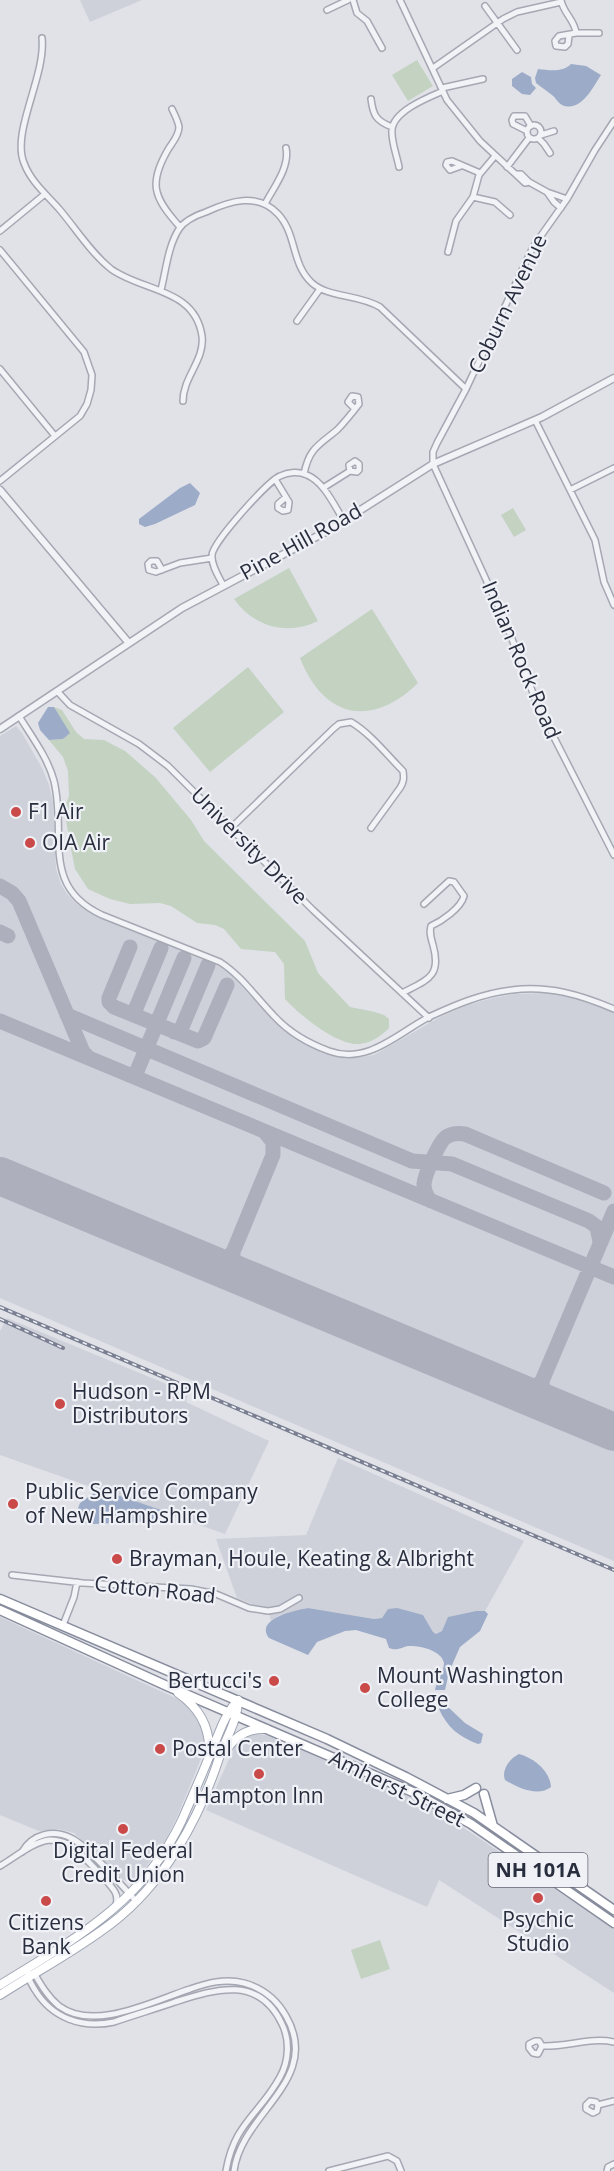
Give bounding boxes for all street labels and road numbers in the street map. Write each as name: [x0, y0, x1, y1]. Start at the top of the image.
street label: Coburn Avenue: [461, 229, 553, 378]
street label: Pine Hill Road: [235, 496, 366, 586]
street label: Indian Rock Road: [476, 576, 568, 743]
street label: University Drive: [185, 781, 314, 910]
street label: Cotton Road: [93, 1569, 217, 1609]
street label: Amherst Street: [325, 1743, 470, 1833]
road number: NH 101A: [488, 1853, 588, 1887]

